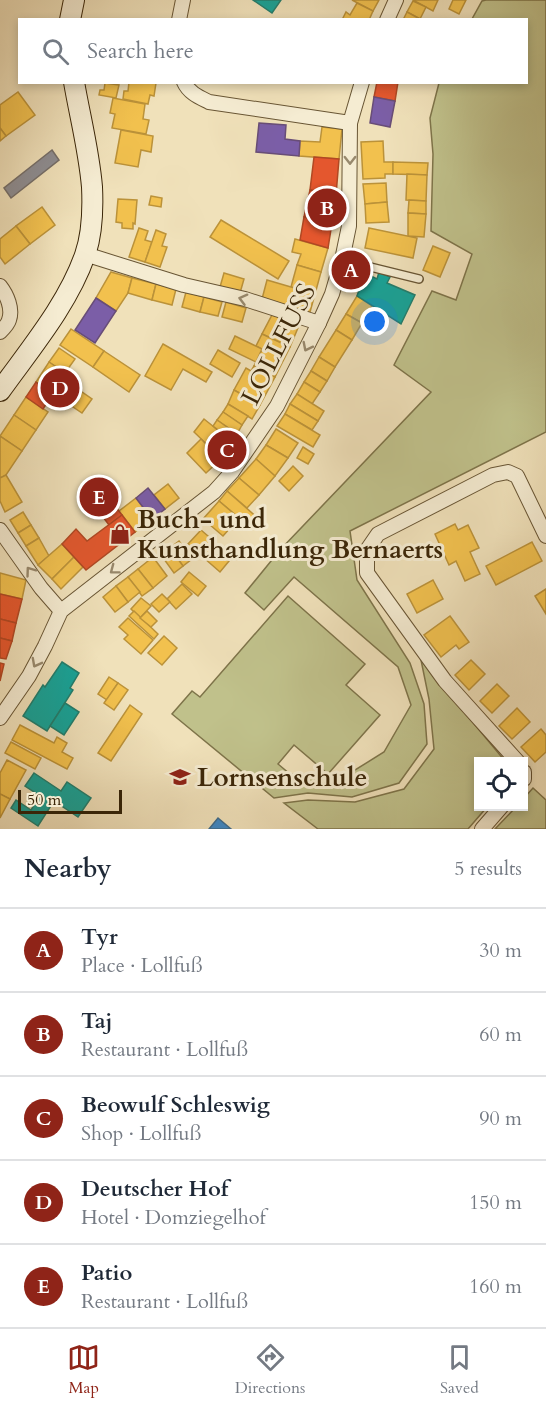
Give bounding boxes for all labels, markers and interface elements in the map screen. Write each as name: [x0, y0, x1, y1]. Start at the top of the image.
search box: [18, 18, 528, 84]
icon: search: [39, 35, 72, 68]
text: Search here: [87, 36, 194, 66]
one-way arrow: [344, 156, 356, 165]
pin: B: [308, 186, 346, 230]
pin: A: [332, 248, 370, 292]
street label: LOLLFUSS: [233, 278, 324, 411]
one-way arrow: [239, 294, 249, 306]
your location: [360, 307, 389, 336]
one-way arrow: [302, 341, 314, 352]
pin: D: [40, 366, 80, 410]
pin: C: [208, 428, 246, 472]
pin: E: [80, 474, 118, 520]
place label: Buch- und Kunsthandlung Bernaerts: [137, 502, 443, 567]
shop icon: Buch- und Kunsthandlung Bernaerts: [108, 522, 132, 546]
one-way arrow: [109, 563, 120, 574]
one-way arrow: [26, 567, 37, 578]
one-way arrow: [32, 657, 43, 668]
map controls: [474, 757, 528, 811]
button: locate: [474, 757, 528, 811]
place label: Lornsenschule: [197, 760, 367, 795]
school or university icon: Lornsenschule: [168, 765, 192, 789]
scale bar: [18, 787, 122, 814]
text: 50 m: [27, 789, 61, 811]
text: Nearby: [24, 851, 112, 886]
text: 5 results: [454, 855, 522, 882]
text: Tyr: [81, 922, 118, 952]
text: A: [36, 937, 51, 964]
text: 30 m: [479, 937, 522, 964]
text: Place · Lollfuß: [81, 952, 203, 979]
text: Taj: [81, 1006, 113, 1036]
text: B: [36, 1021, 51, 1048]
text: 60 m: [479, 1021, 522, 1048]
text: Restaurant · Lollfuß: [81, 1036, 248, 1063]
text: Beowulf Schleswig: [81, 1090, 270, 1120]
text: C: [36, 1105, 51, 1132]
text: 90 m: [479, 1105, 522, 1132]
text: Shop · Lollfuß: [81, 1120, 201, 1147]
text: Deutscher Hof: [81, 1174, 228, 1204]
text: D: [35, 1189, 52, 1216]
text: 150 m: [469, 1189, 522, 1216]
text: Hotel · Domziegelhof: [81, 1204, 266, 1231]
text: Patio: [81, 1258, 132, 1288]
text: E: [37, 1273, 50, 1300]
text: 160 m: [469, 1273, 522, 1300]
text: Restaurant · Lollfuß: [81, 1288, 248, 1315]
tab: Map: [67, 1341, 100, 1399]
tab: Directions: [235, 1341, 305, 1399]
tab: Saved: [440, 1341, 479, 1399]

